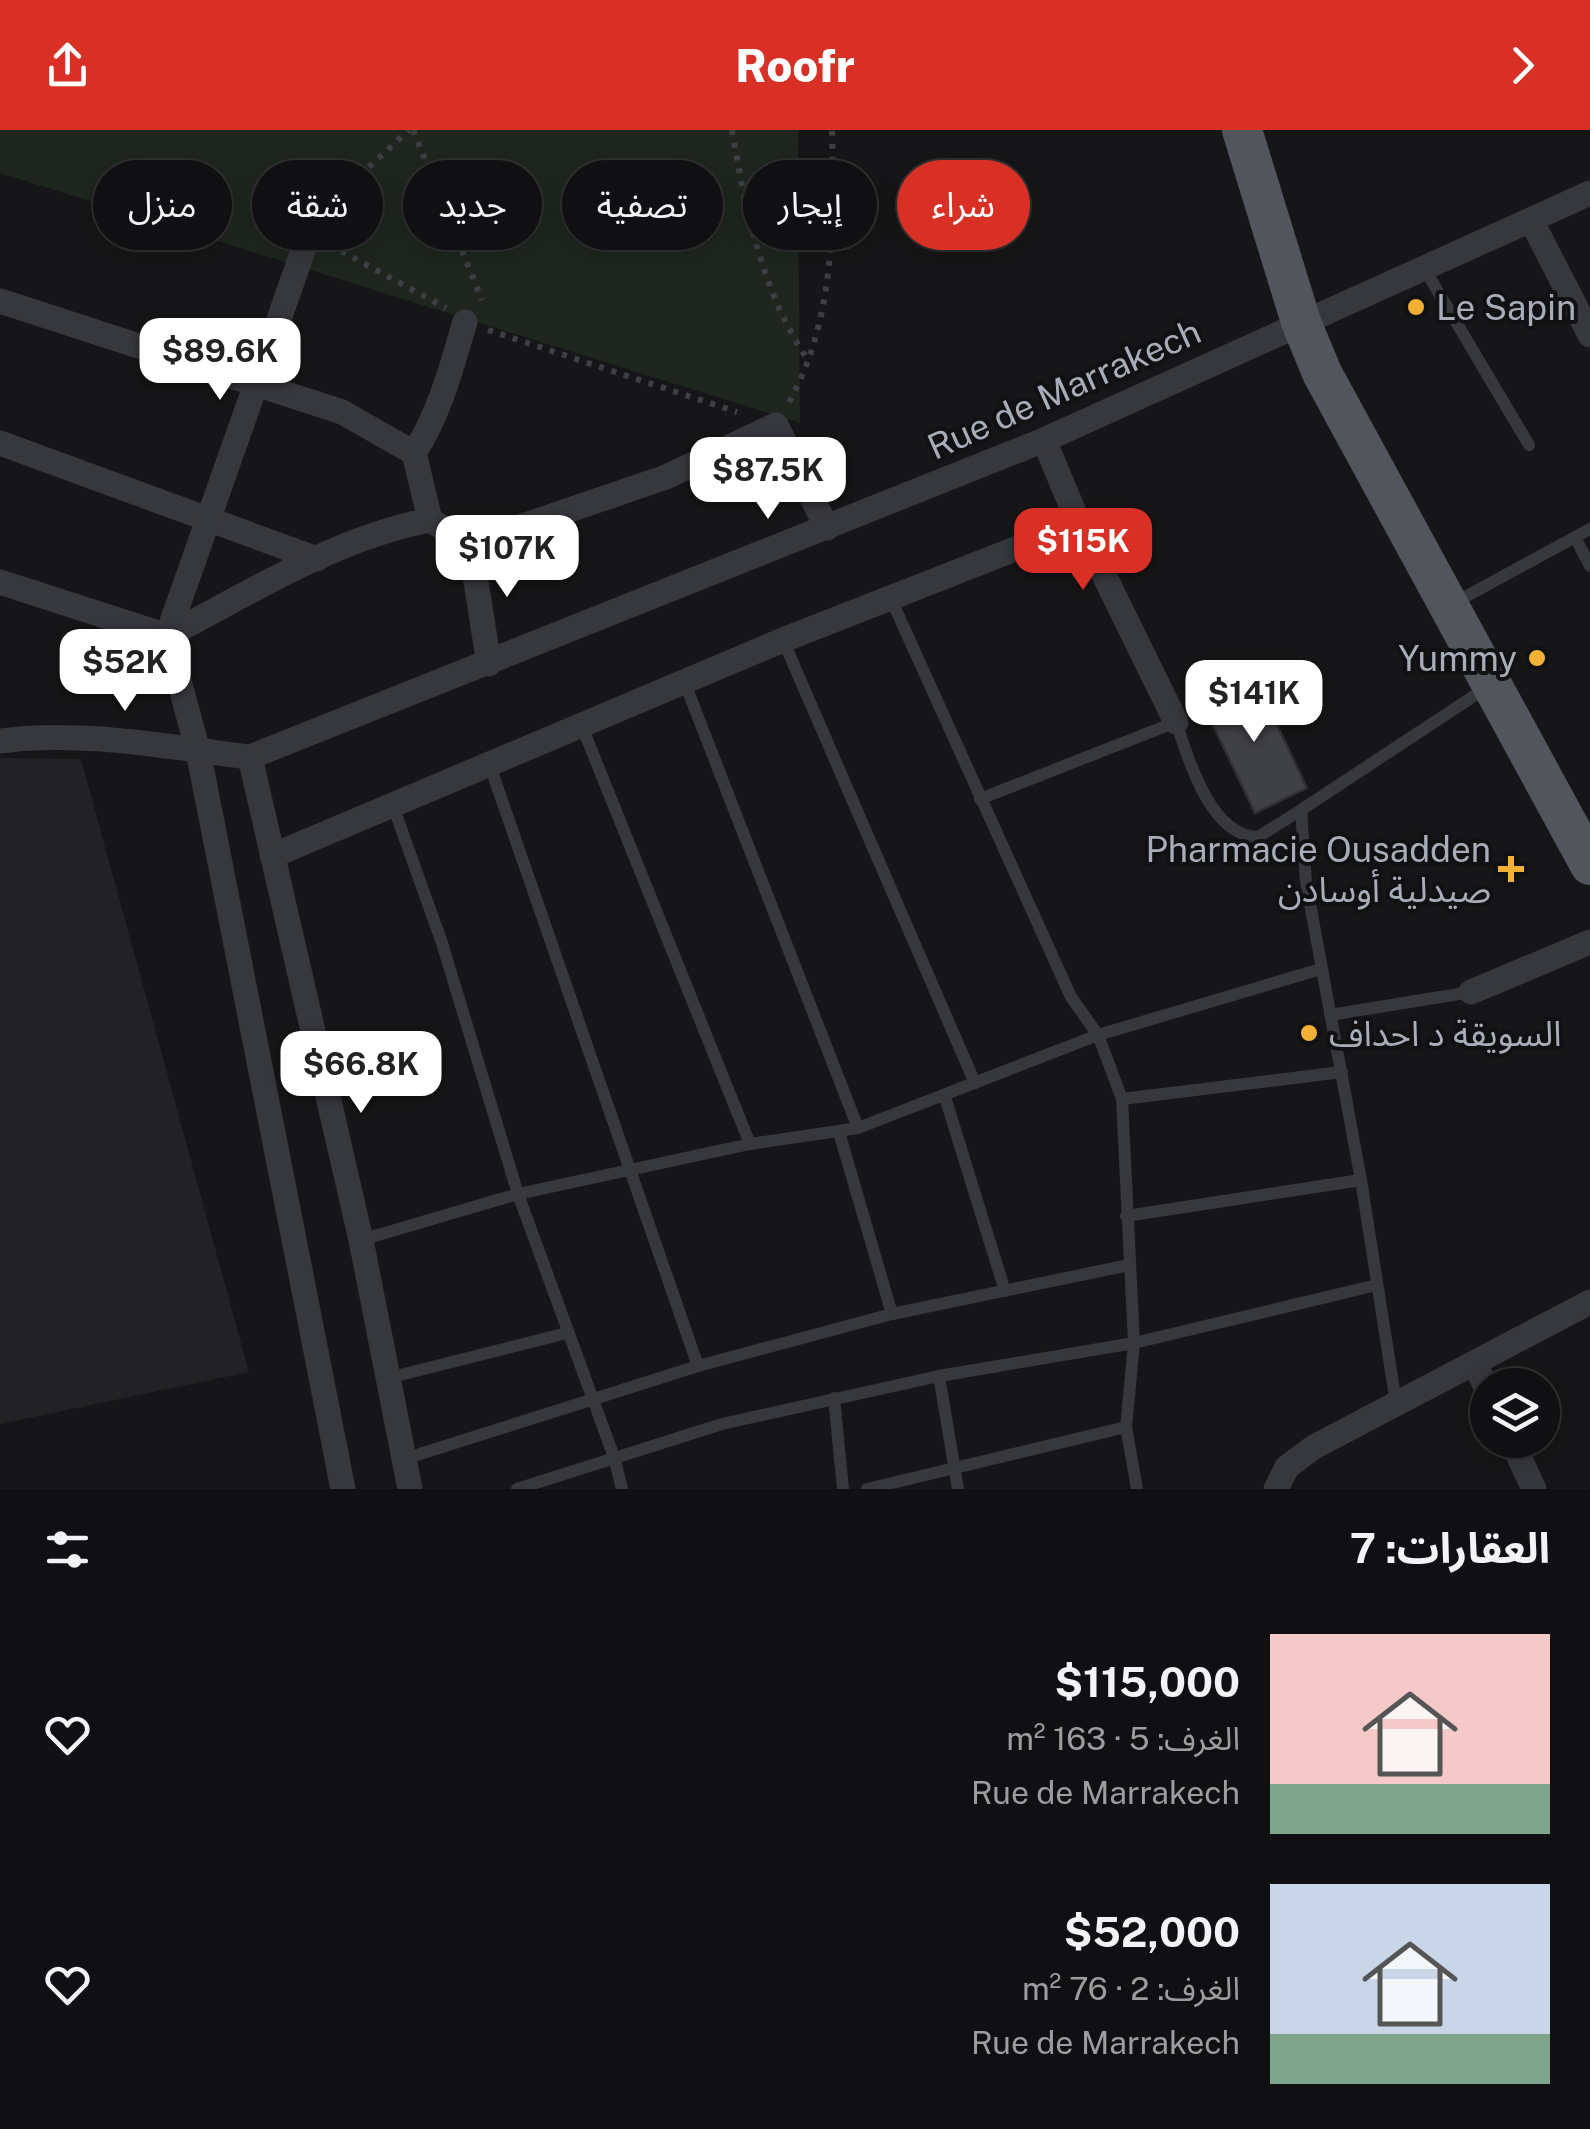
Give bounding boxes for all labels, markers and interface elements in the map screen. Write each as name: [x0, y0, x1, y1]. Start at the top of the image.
icon: share: [40, 38, 95, 93]
icon: forward: [1495, 38, 1550, 93]
text: Roofr: [735, 39, 855, 92]
chip: منزل: [93, 160, 232, 250]
chip: شقة: [252, 160, 383, 250]
chip: جديد: [403, 160, 542, 250]
chip: تصفية: [562, 160, 723, 250]
chip: إيجار: [743, 160, 877, 250]
chip: شراء: [897, 160, 1030, 250]
place label: Le Sapin: [1436, 287, 1576, 328]
marker: Le Sapin: [1405, 296, 1427, 318]
street label: Rue de Marrakech: [921, 310, 1207, 468]
pin: $89.6K: [139, 318, 301, 403]
text: $89.6K: [162, 332, 278, 369]
pin: $87.5K: [687, 437, 849, 522]
text: $87.5K: [712, 451, 824, 488]
pin: $115K: [1013, 508, 1153, 593]
pin: $107K: [437, 515, 577, 600]
text: $115K: [1036, 522, 1130, 559]
text: $107K: [458, 529, 556, 566]
pin: $52K: [66, 629, 184, 714]
place label: Yummy: [1398, 638, 1517, 679]
text: $52K: [82, 643, 168, 680]
marker: Yummy: [1526, 647, 1548, 669]
pin: $141K: [1184, 660, 1324, 745]
text: $141K: [1207, 674, 1301, 711]
place label: Pharmacie Ousadden صيدلية أوسادن: [1146, 829, 1491, 910]
marker: Pharmacie Ousadden صيدلية أوسادن: [1500, 858, 1522, 880]
place label: السويقة د احداف: [1329, 1013, 1562, 1054]
marker: السويقة د احداف: [1298, 1022, 1320, 1044]
pin: $66.8K: [280, 1031, 442, 1116]
text: $66.8K: [303, 1045, 420, 1082]
map controls: [1470, 1368, 1560, 1458]
button: layers: [1470, 1368, 1560, 1458]
icon: filters: [40, 1522, 95, 1577]
text: العقارات: 7: [1350, 1523, 1550, 1572]
text: $115,000: [1055, 1657, 1240, 1706]
icon: home: [1350, 1674, 1470, 1794]
icon: heart: [40, 1707, 95, 1762]
text: الغرف: 5 · 163 m²: [1006, 1720, 1240, 1757]
text: Rue de Marrakech: [971, 1774, 1240, 1811]
text: $52,000: [1064, 1907, 1240, 1956]
icon: home: [1350, 1924, 1470, 2044]
icon: heart: [40, 1957, 95, 2012]
text: الغرف: 2 · 76 m²: [1022, 1970, 1240, 2007]
text: Rue de Marrakech: [971, 2024, 1240, 2061]

